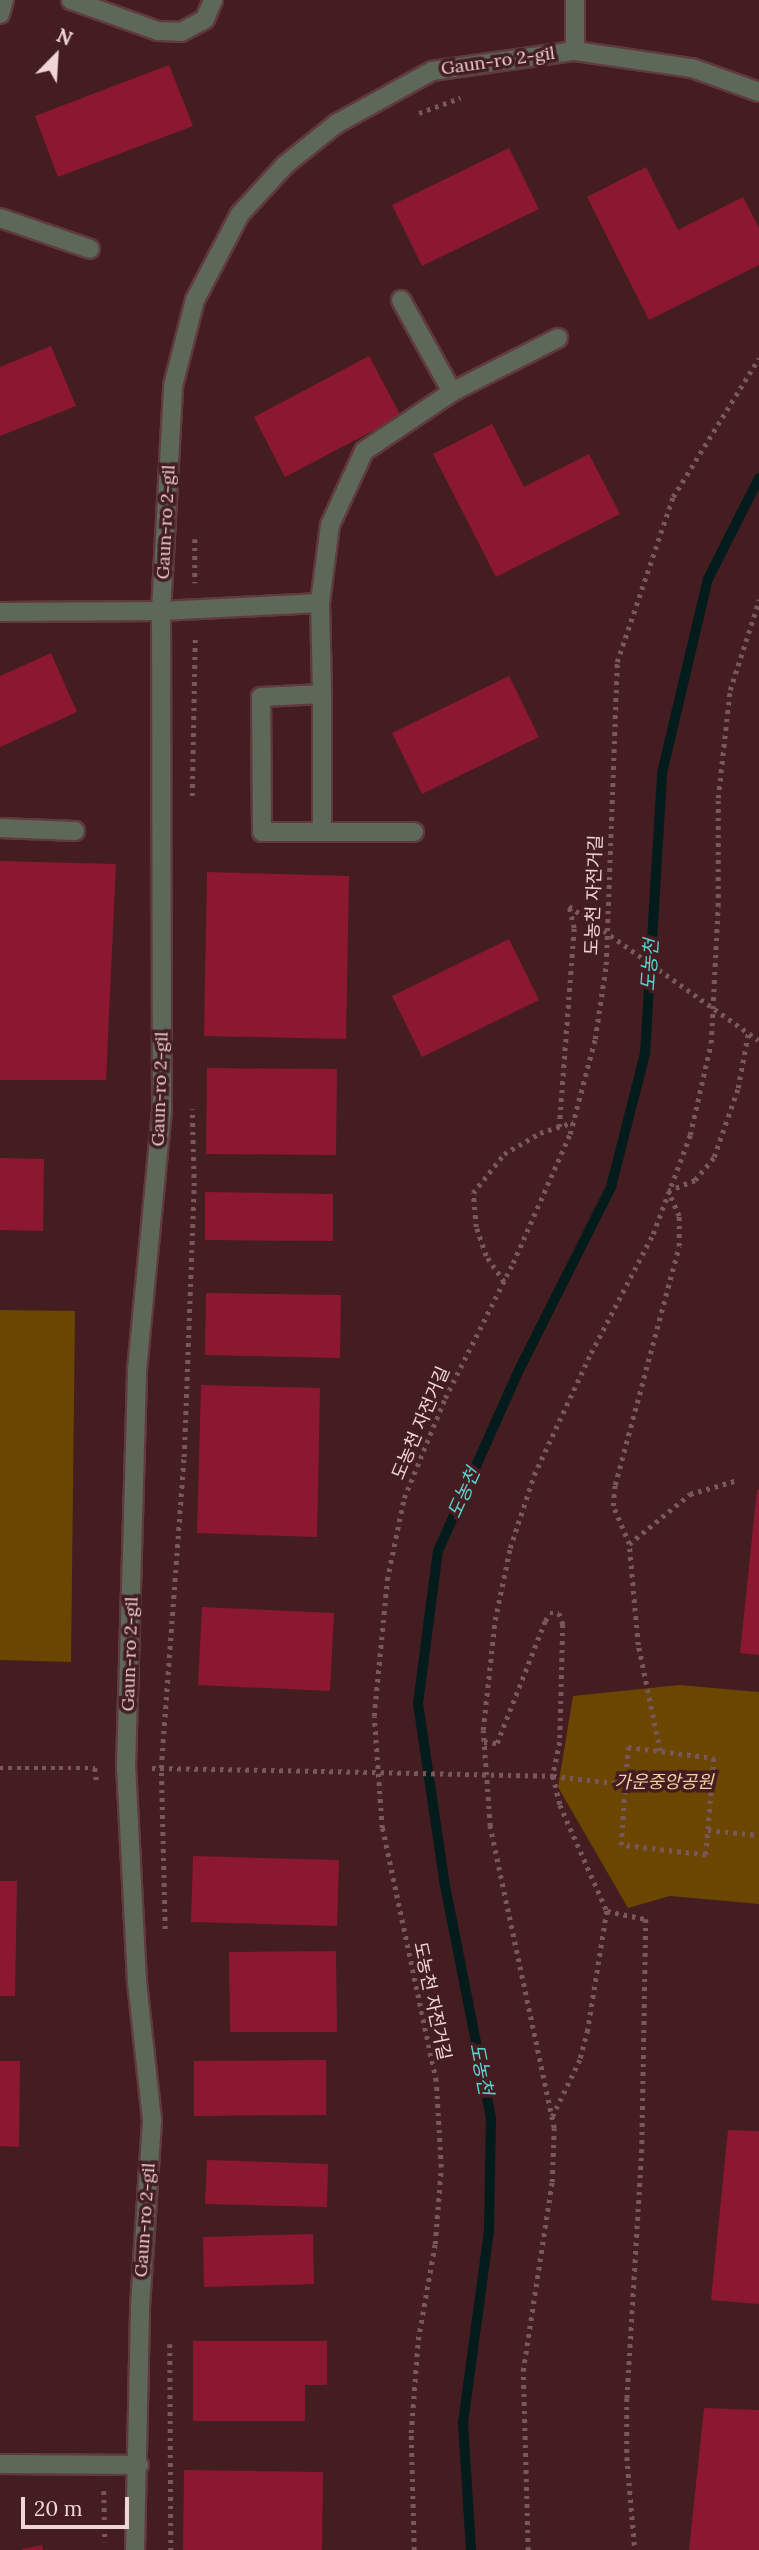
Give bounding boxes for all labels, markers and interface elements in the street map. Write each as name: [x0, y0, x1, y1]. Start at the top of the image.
north arrow: [21, 21, 91, 91]
text: N: [53, 23, 76, 51]
street label: Gaun-ro 2-gil: [440, 42, 556, 80]
street label: Gaun-ro 2-gil: [152, 464, 180, 580]
street label: 도농천 자전거길: [581, 834, 607, 956]
water label: 도농천: [637, 938, 663, 992]
street label: Gaun-ro 2-gil: [147, 1031, 173, 1147]
street label: 도농천 자전거길: [387, 1363, 455, 1483]
water label: 도농천: [443, 1464, 485, 1522]
street label: Gaun-ro 2-gil: [117, 1596, 143, 1712]
park label: 가운중앙공원: [614, 1771, 714, 1793]
street label: 도농천 자전거길: [409, 1940, 455, 2062]
water label: 도농천: [465, 2041, 497, 2097]
street label: Gaun-ro 2-gil: [130, 2162, 160, 2278]
scale bar: [24, 2484, 133, 2528]
text: 20 m: [34, 2495, 83, 2522]

